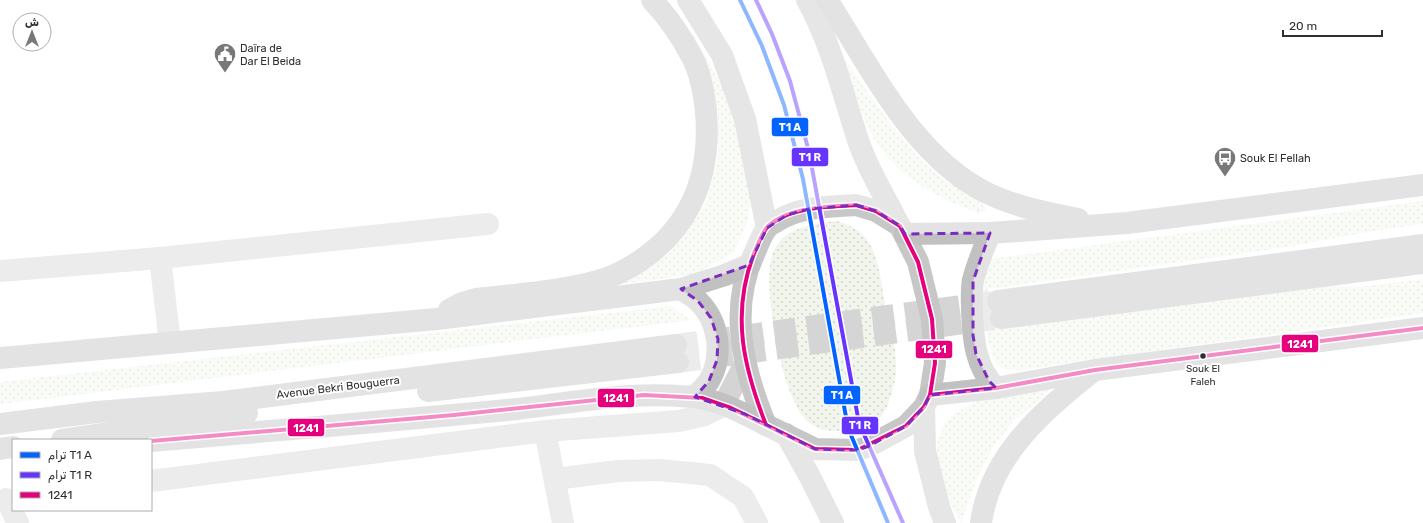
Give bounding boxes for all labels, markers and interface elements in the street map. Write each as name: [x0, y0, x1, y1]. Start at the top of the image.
north arrow: [12, 12, 52, 52]
scale bar: [1283, 12, 1382, 38]
text: ش: [25, 16, 39, 29]
text: 20 m: [1289, 19, 1317, 33]
public building icon: Daïra de Dar El Beida: [212, 41, 238, 74]
place label: Daïra de Dar El Beida: [240, 42, 301, 68]
line badge: T1 A: [771, 117, 809, 137]
text: T1 A: [779, 121, 801, 134]
bus stop icon: Souk El Fellah: [1212, 145, 1238, 178]
line badge: T1 R: [791, 147, 829, 167]
text: T1 R: [799, 151, 822, 164]
place label: Souk El Fellah: [1240, 152, 1311, 165]
line badge: 1241: [1281, 334, 1319, 353]
text: 1241: [1287, 338, 1313, 351]
line badge: 1241: [915, 340, 953, 359]
text: 1241: [921, 343, 947, 356]
marker: Souk El Faleh: [1198, 351, 1208, 361]
place label: Souk El Faleh: [1186, 363, 1220, 388]
street label: Avenue Bekri Bouguerra: [276, 373, 400, 401]
line badge: T1 A: [823, 385, 861, 405]
line badge: 1241: [597, 388, 635, 408]
text: T1 A: [831, 389, 853, 402]
text: 1241: [603, 392, 629, 405]
line badge: T1 R: [841, 416, 879, 435]
line badge: 1241: [287, 418, 325, 437]
text: T1 R: [849, 419, 872, 432]
text: 1241: [293, 422, 319, 435]
legend: [12, 439, 152, 511]
text: ترام T1 A: [48, 448, 92, 464]
text: ترام T1 R: [48, 468, 92, 484]
text: 1241: [48, 488, 72, 502]

